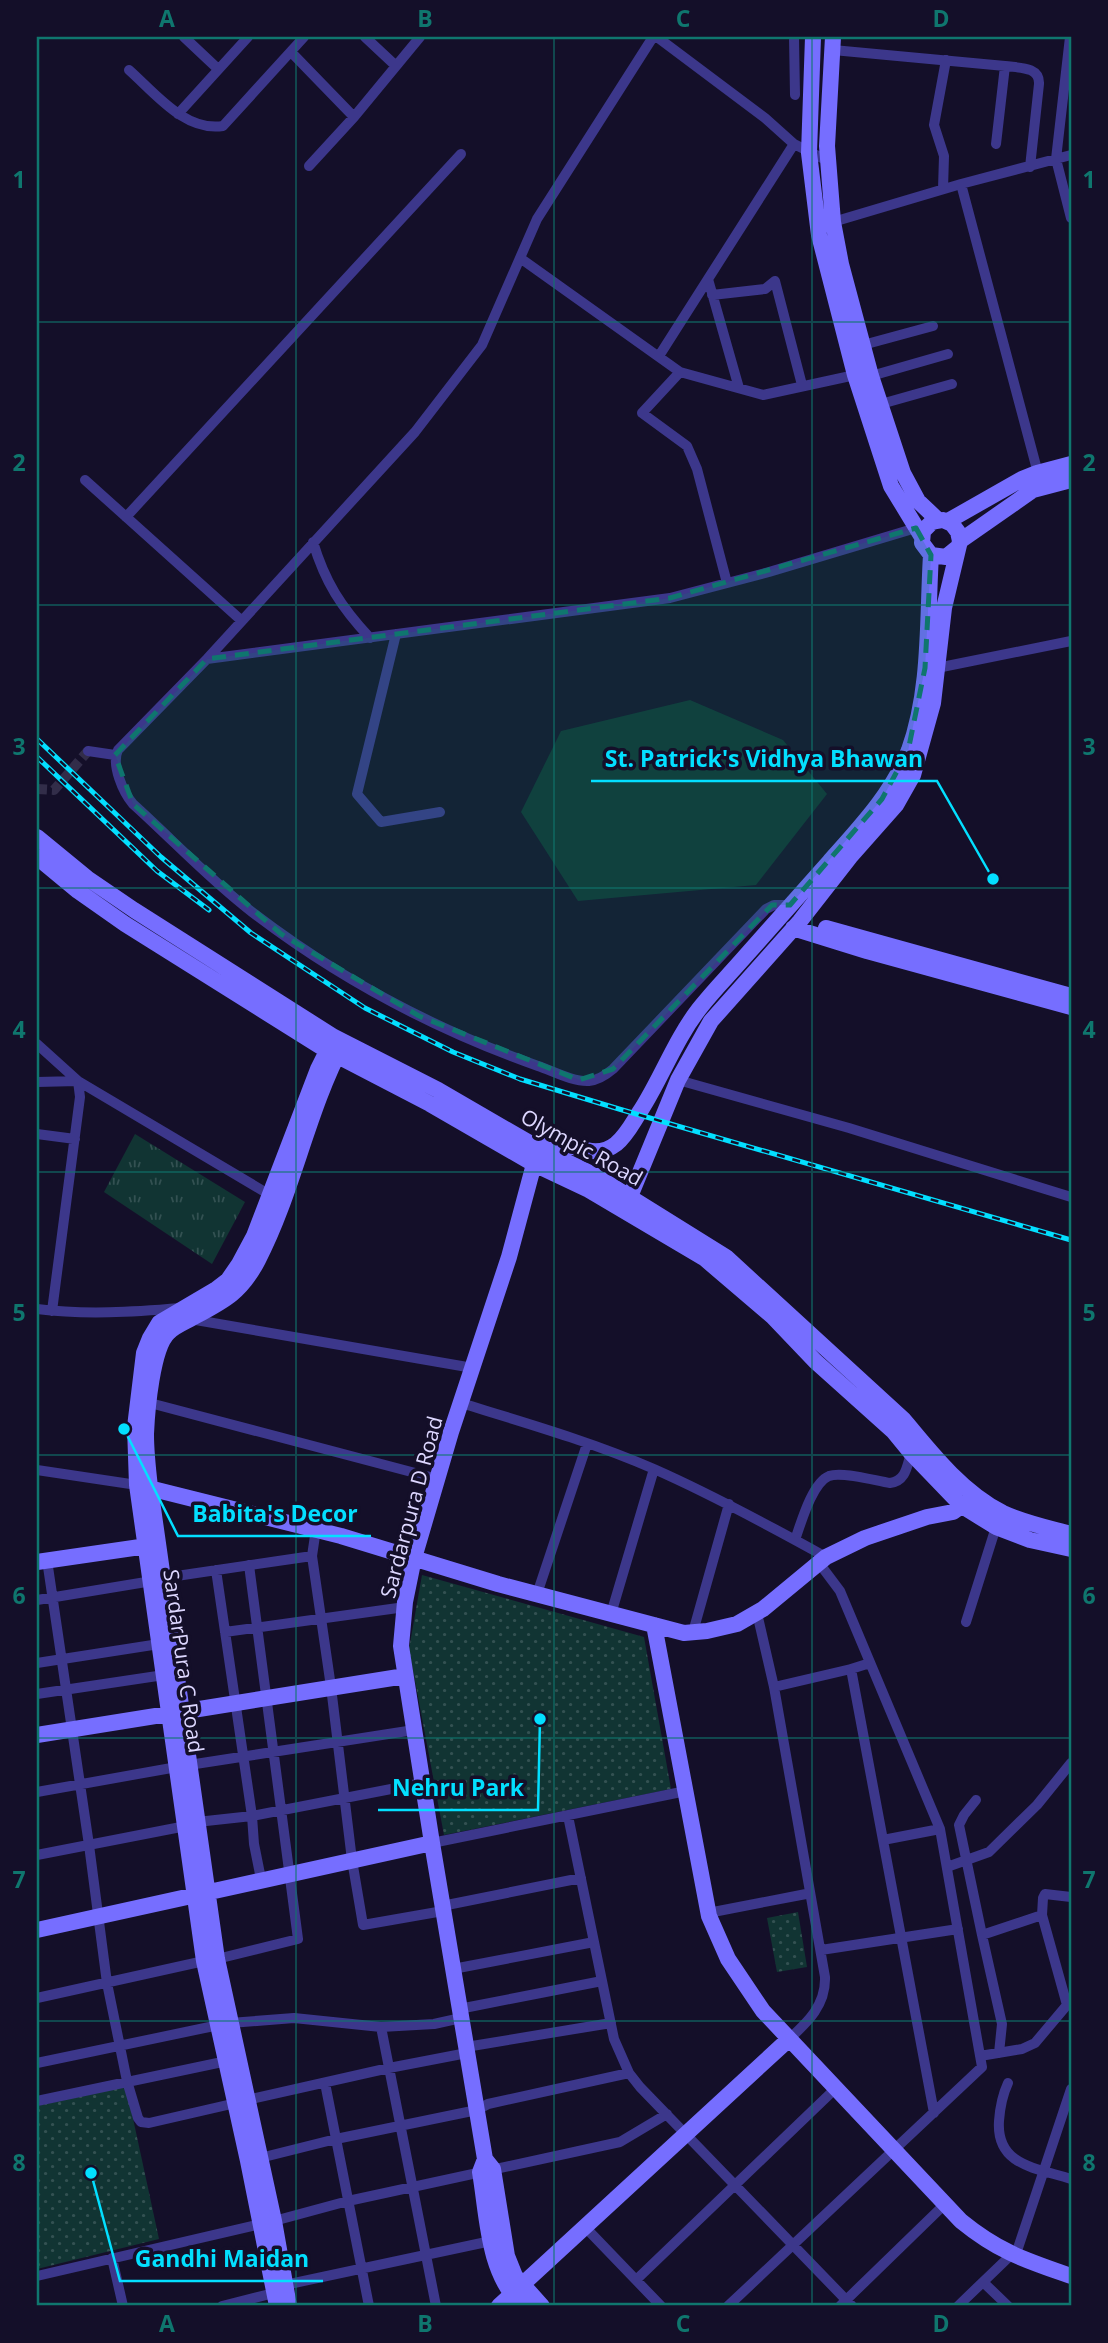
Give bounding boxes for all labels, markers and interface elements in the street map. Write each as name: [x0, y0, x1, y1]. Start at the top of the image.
text: A: [159, 2, 175, 34]
text: B: [417, 2, 433, 34]
text: C: [676, 2, 690, 34]
text: D: [932, 2, 950, 34]
text: 1: [12, 163, 26, 195]
text: 1: [1082, 163, 1096, 195]
text: 2: [12, 446, 26, 478]
text: 2: [1082, 446, 1096, 478]
text: 3: [12, 730, 26, 762]
text: 3: [1082, 730, 1096, 762]
callout: St. Patrick's Vidhya Bhawan: [591, 737, 937, 781]
text: St. Patrick's Vidhya Bhawan: [605, 742, 923, 774]
text: 4: [12, 1013, 26, 1045]
text: 4: [1082, 1013, 1096, 1045]
street label: Olympic Road: [516, 1102, 648, 1192]
text: 5: [12, 1296, 26, 1328]
text: 5: [1082, 1296, 1096, 1328]
street label: Sardarpura D Road: [373, 1413, 449, 1601]
callout: Babita's Decor: [178, 1492, 371, 1536]
text: Babita's Decor: [192, 1497, 358, 1529]
street label: SardarPura C Road: [157, 1568, 211, 1754]
text: 6: [12, 1579, 26, 1611]
text: 6: [1082, 1579, 1096, 1611]
callout: Nehru Park: [378, 1766, 538, 1810]
text: Nehru Park: [392, 1771, 525, 1803]
text: 7: [12, 1863, 26, 1895]
text: 7: [1082, 1863, 1096, 1895]
text: 8: [12, 2146, 26, 2178]
text: 8: [1082, 2146, 1096, 2178]
callout: Gandhi Maidan: [120, 2237, 323, 2281]
text: Gandhi Maidan: [135, 2242, 309, 2274]
text: A: [159, 2307, 175, 2339]
text: B: [417, 2307, 433, 2339]
text: C: [676, 2307, 690, 2339]
text: D: [932, 2307, 950, 2339]

